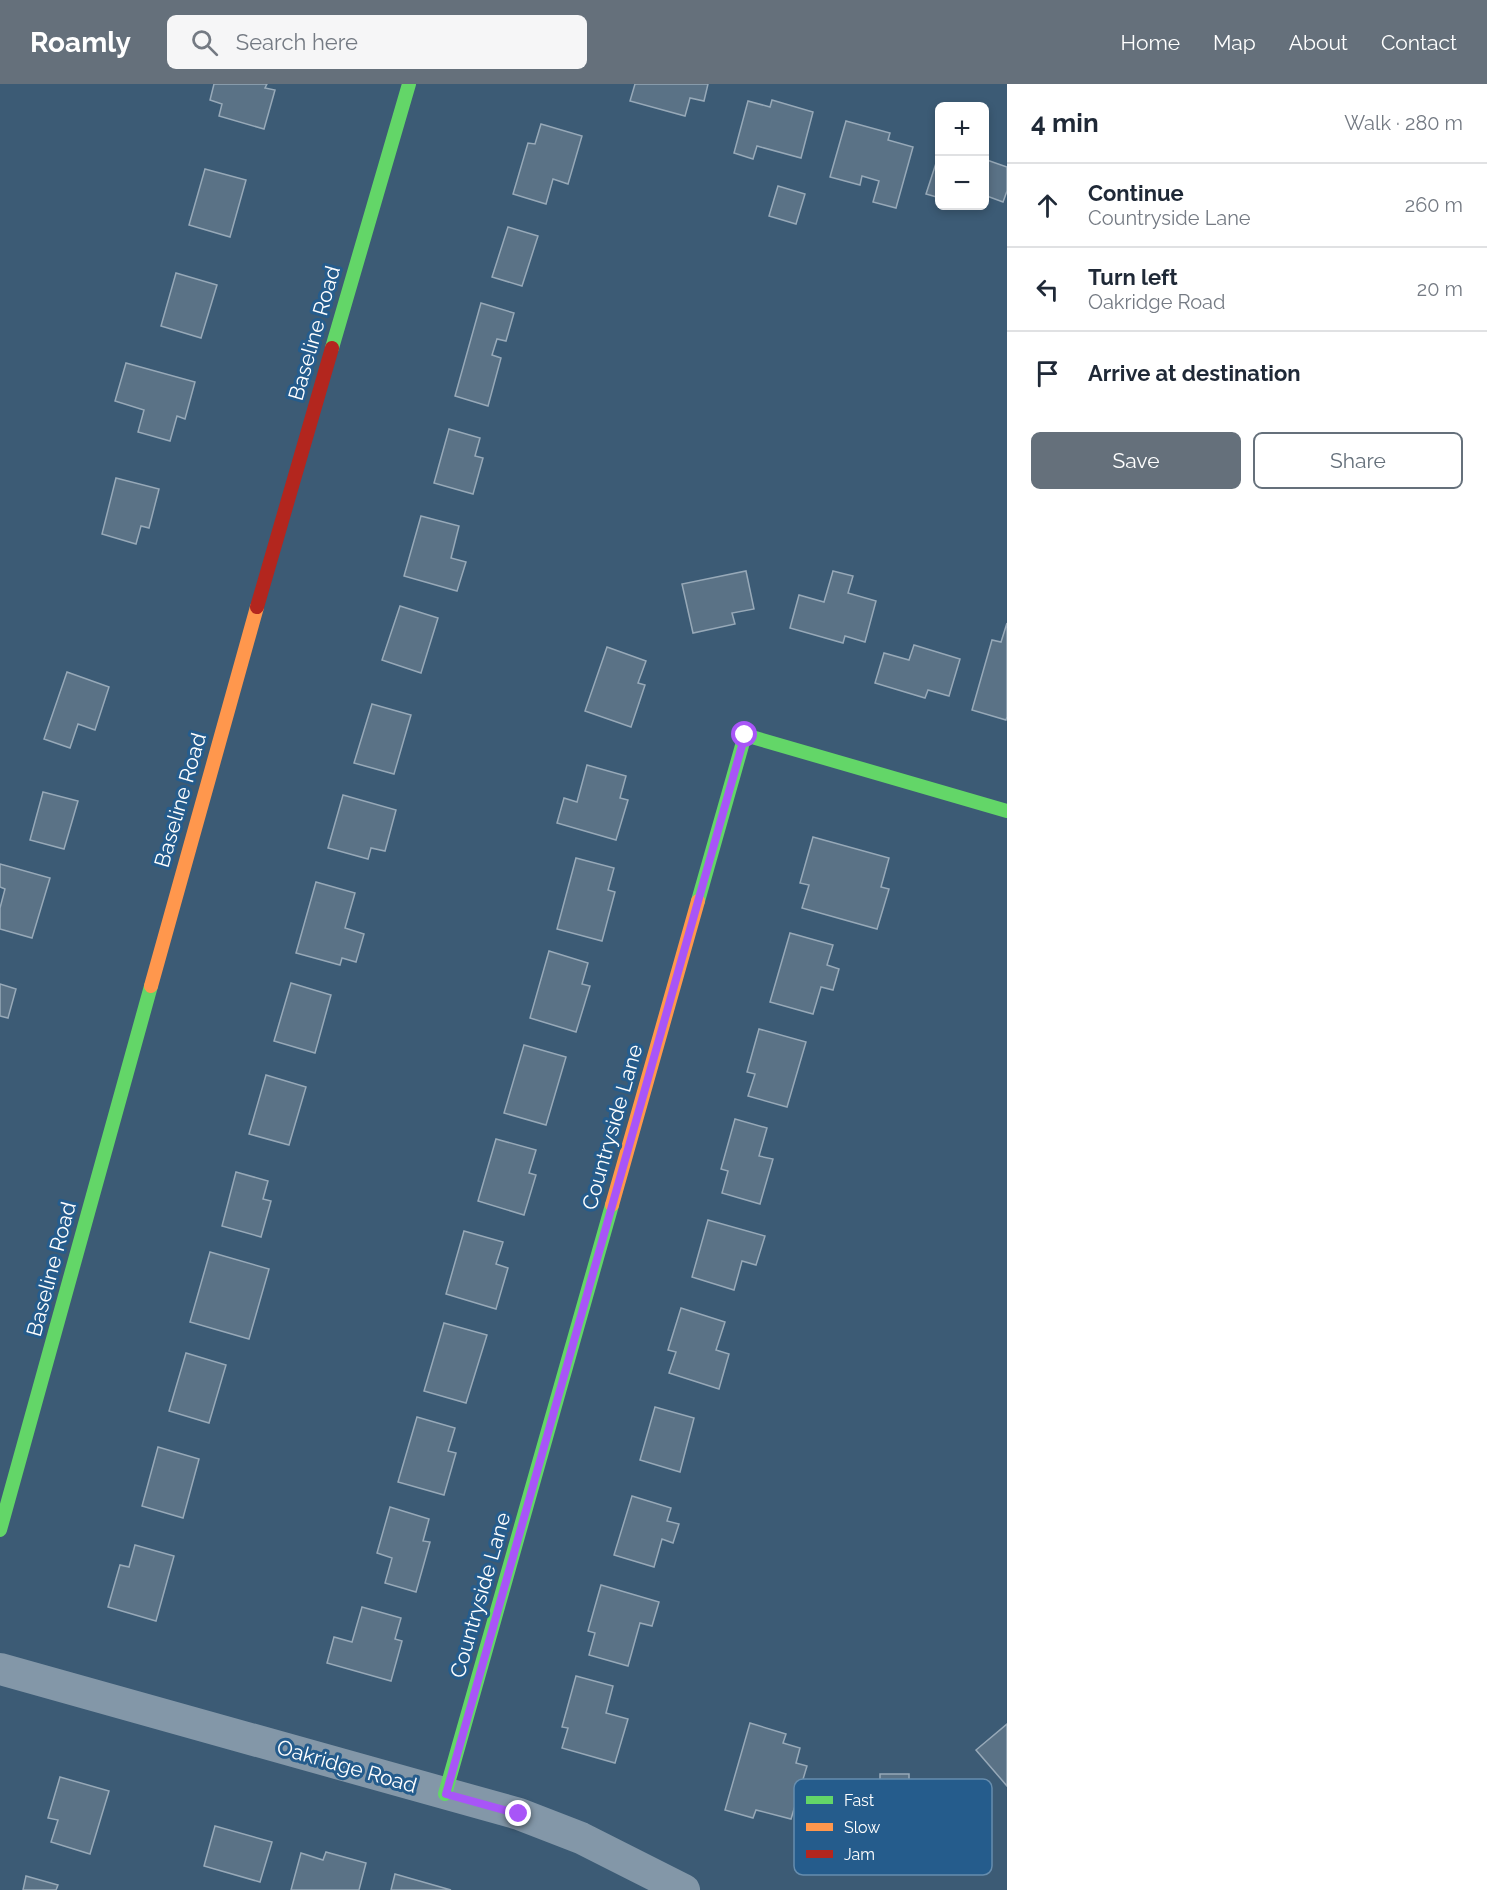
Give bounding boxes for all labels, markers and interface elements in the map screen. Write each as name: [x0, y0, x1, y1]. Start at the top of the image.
search box: [167, 15, 587, 69]
text: Roamly: [30, 26, 131, 59]
icon: search: [188, 26, 221, 59]
text: Search here: [236, 29, 358, 55]
text: Home: [1121, 30, 1180, 55]
text: Map: [1213, 30, 1256, 55]
text: About: [1289, 30, 1348, 55]
text: Contact: [1381, 30, 1457, 55]
map controls: [935, 102, 989, 210]
button: +: [935, 102, 989, 156]
text: 4 min: [1031, 108, 1099, 138]
text: Walk · 280 m: [1344, 111, 1463, 135]
button: −: [935, 156, 989, 210]
text: Continue: [1088, 180, 1184, 206]
icon: ahead: [1031, 189, 1064, 222]
text: 260 m: [1405, 193, 1463, 217]
text: Countryside Lane: [1088, 206, 1251, 230]
street label: Baseline Road: [283, 263, 345, 403]
text: Turn left: [1088, 264, 1178, 290]
icon: left: [1031, 273, 1064, 306]
text: 20 m: [1417, 277, 1463, 301]
text: Oakridge Road: [1088, 290, 1225, 314]
icon: arrive: [1031, 357, 1064, 390]
text: Arrive at destination: [1088, 360, 1301, 386]
button: Save: [1031, 432, 1241, 489]
button: Share: [1253, 432, 1463, 489]
route start: [731, 721, 757, 747]
street label: Baseline Road: [149, 730, 211, 870]
street label: Countryside Lane: [576, 1041, 648, 1213]
street label: Baseline Road: [21, 1199, 81, 1339]
street label: Countryside Lane: [444, 1509, 516, 1681]
street label: Oakridge Road: [274, 1734, 420, 1798]
legend: [794, 1779, 992, 1875]
text: Fast: [844, 1791, 875, 1810]
route end: [505, 1800, 531, 1826]
text: Slow: [844, 1818, 880, 1837]
text: Jam: [844, 1845, 875, 1864]

